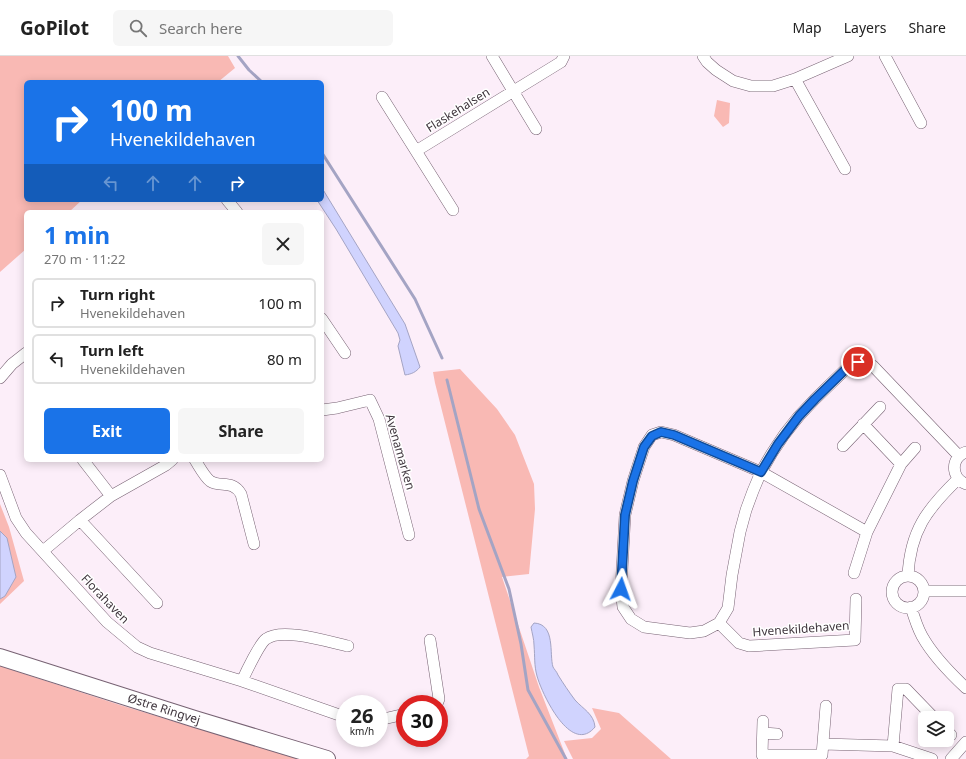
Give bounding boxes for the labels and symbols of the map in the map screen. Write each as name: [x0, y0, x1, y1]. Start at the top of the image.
street label: Flaskehalsen: [423, 83, 493, 136]
pin: [841, 345, 875, 379]
street label: Avenamarken: [382, 412, 419, 492]
position arrow: [600, 568, 642, 610]
street label: Florahaven: [78, 570, 133, 627]
street label: Hvenekildehaven: [752, 617, 850, 640]
street label: Østre Ringvej: [126, 689, 203, 728]
speed limit sign: 30: [396, 695, 448, 747]

